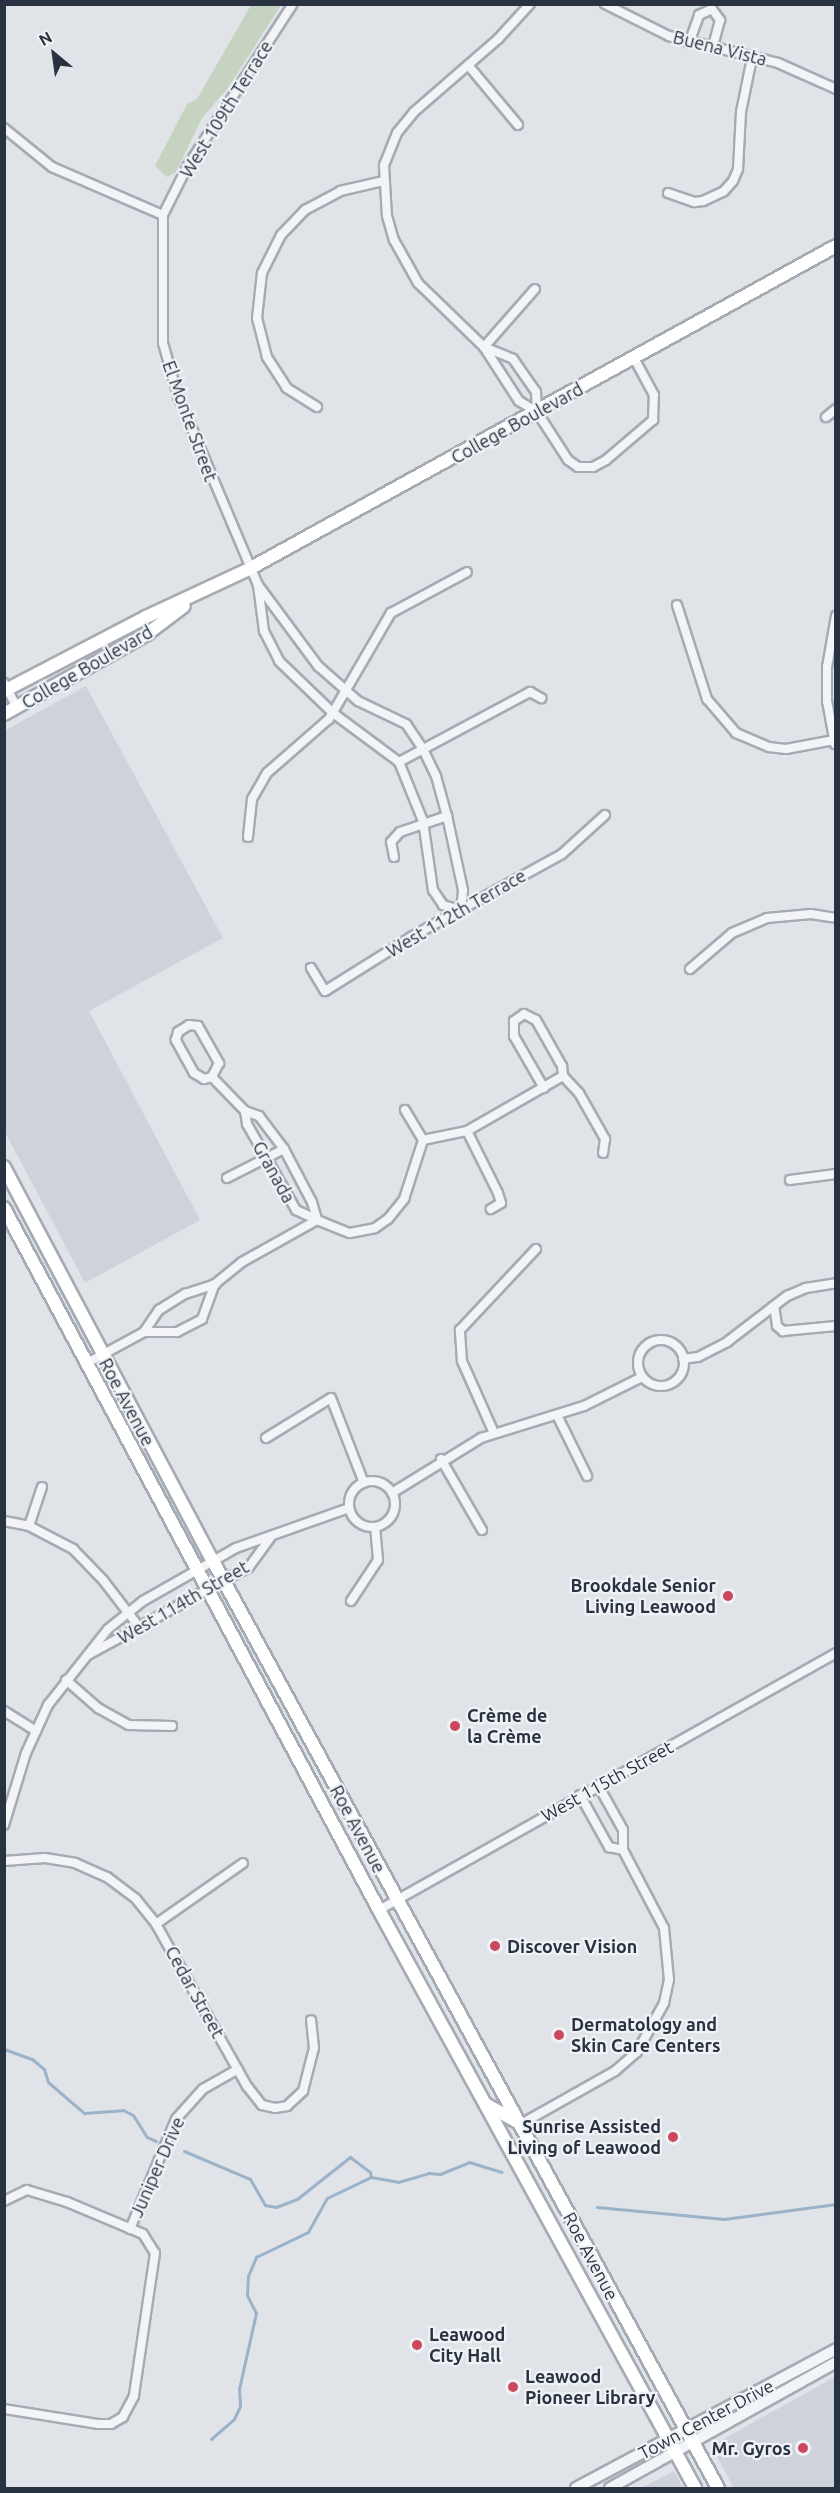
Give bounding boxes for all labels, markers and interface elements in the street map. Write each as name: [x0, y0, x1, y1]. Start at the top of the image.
north arrow: [24, 24, 84, 84]
street label: Buena Vista: [671, 26, 769, 70]
text: N: [36, 27, 55, 49]
street label: West 109th Terrace: [175, 37, 277, 181]
street label: El Monte Street: [158, 358, 222, 484]
street label: College Boulevard: [447, 378, 587, 468]
street label: College Boulevard: [18, 621, 156, 713]
street label: West 112th Terrace: [382, 864, 530, 962]
street label: Granada: [248, 1137, 300, 1207]
street label: Roe Avenue: [95, 1354, 159, 1450]
street label: West 114th Street: [114, 1556, 252, 1648]
place label: Brookdale Senior Living Leawood: [571, 1575, 716, 1618]
marker: Brookdale Senior Living Leawood: [721, 1589, 735, 1603]
place label: Crème de la Crème: [467, 1705, 547, 1748]
marker: Crème de la Crème: [448, 1719, 462, 1733]
street label: West 115th Street: [537, 1736, 677, 1826]
street label: Roe Avenue: [326, 1781, 390, 1877]
place label: Discover Vision: [507, 1935, 637, 1957]
marker: Discover Vision: [488, 1939, 502, 1953]
street label: Cedar Street: [161, 1942, 229, 2042]
place label: Dermatology and Skin Care Centers: [571, 2014, 720, 2056]
marker: Dermatology and Skin Care Centers: [552, 2028, 566, 2042]
street label: Juniper Drive: [125, 2113, 189, 2221]
place label: Sunrise Assisted Living of Leawood: [508, 2116, 661, 2158]
marker: Sunrise Assisted Living of Leawood: [666, 2130, 680, 2144]
street label: Roe Avenue: [559, 2208, 623, 2304]
place label: Leawood City Hall: [429, 2324, 505, 2366]
marker: Leawood City Hall: [410, 2338, 424, 2352]
place label: Leawood Pioneer Library: [525, 2366, 655, 2408]
street label: Town Center Drive: [635, 2374, 777, 2464]
marker: Leawood Pioneer Library: [506, 2380, 520, 2394]
place label: Mr. Gyros: [711, 2437, 791, 2459]
marker: Mr. Gyros: [796, 2441, 810, 2455]

